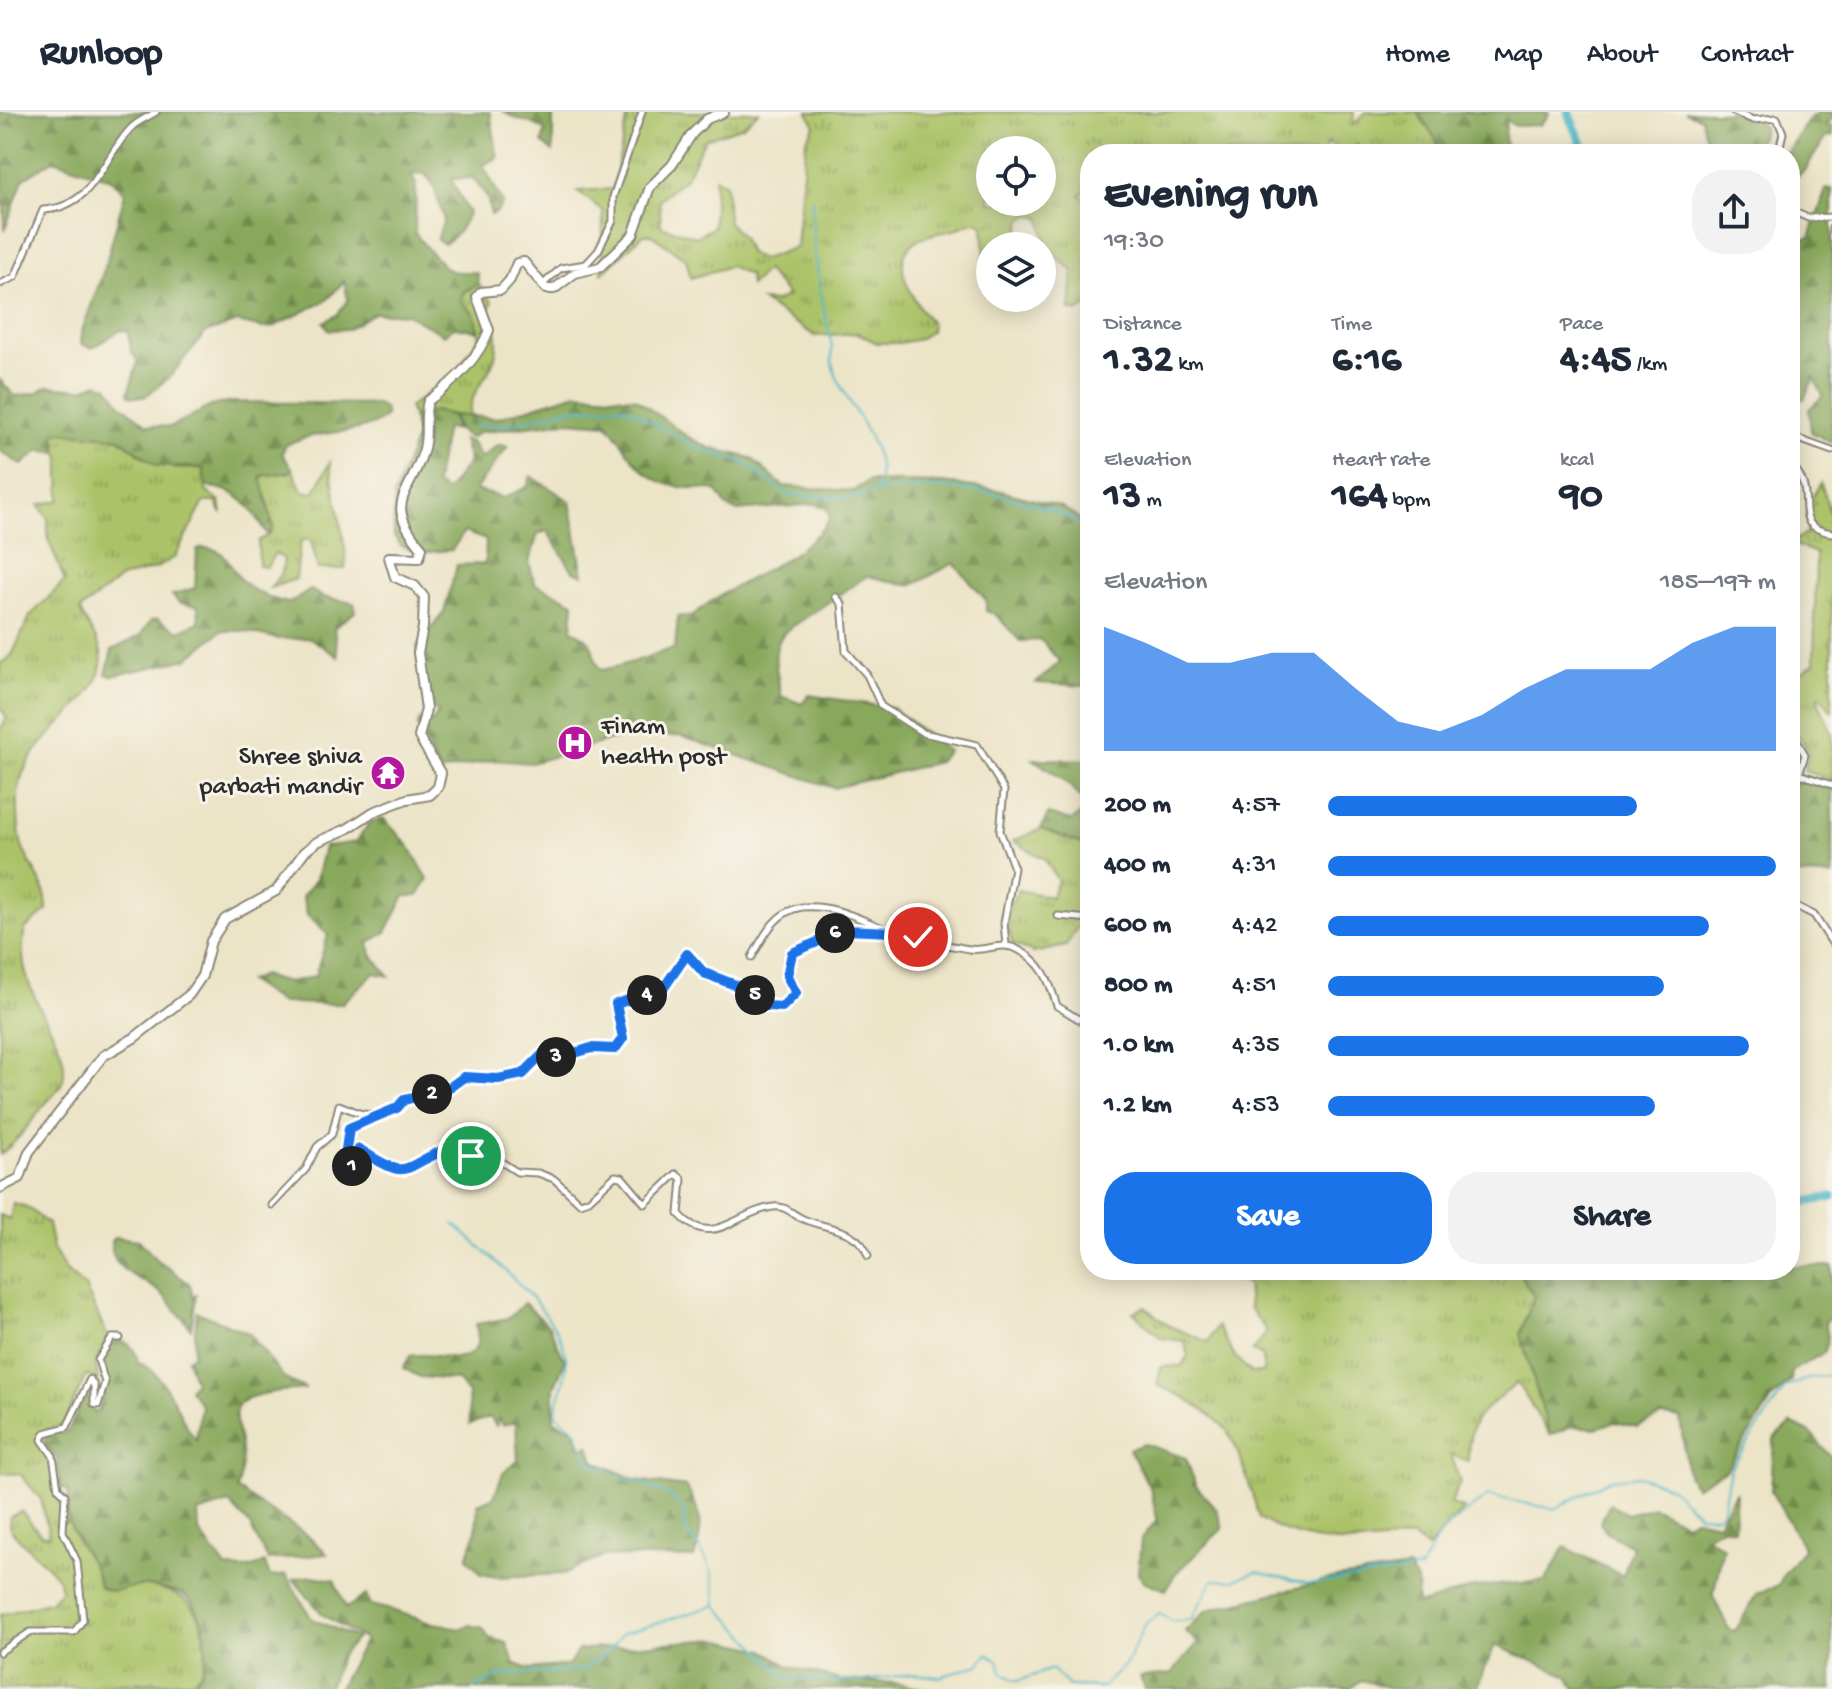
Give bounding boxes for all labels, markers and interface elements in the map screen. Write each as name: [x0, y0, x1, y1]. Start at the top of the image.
text: Runloop: [40, 33, 162, 77]
text: Home: [1385, 39, 1450, 72]
text: Map: [1494, 39, 1543, 72]
text: About: [1587, 39, 1657, 72]
text: Contact: [1701, 39, 1792, 72]
map controls: [976, 136, 1056, 312]
button: locate: [976, 136, 1056, 216]
button: share: [1692, 170, 1776, 254]
text: Evening run: [1104, 171, 1317, 223]
text: 19:30: [1104, 227, 1164, 258]
button: layers: [976, 232, 1056, 312]
text: Distance: [1104, 312, 1182, 338]
text: Time: [1332, 312, 1372, 338]
text: Pace: [1560, 312, 1603, 338]
text: 1.32: [1104, 338, 1173, 385]
text: 6:16: [1332, 338, 1401, 385]
text: 4:45: [1560, 338, 1631, 385]
text: km: [1173, 352, 1204, 378]
text: /km: [1631, 352, 1667, 378]
text: Elevation: [1104, 448, 1191, 474]
text: Heart rate: [1332, 448, 1430, 474]
text: kcal: [1560, 448, 1594, 474]
text: 13: [1104, 474, 1141, 521]
text: 164: [1332, 474, 1387, 521]
text: 90: [1560, 474, 1603, 521]
text: m: [1141, 488, 1162, 514]
text: bpm: [1387, 488, 1431, 514]
text: Elevation: [1104, 568, 1207, 599]
text: 185–197 m: [1660, 568, 1776, 599]
place label: Finam health post: [600, 713, 728, 774]
hospital icon: Finam health post: [556, 724, 594, 762]
place label: Shree shiva parbati mandir: [199, 743, 365, 804]
temple icon: Shree shiva parbati mandir: [369, 754, 407, 792]
text: 200 m: [1104, 791, 1171, 822]
text: 4:57: [1232, 791, 1280, 822]
text: 400 m: [1104, 851, 1170, 882]
text: 4:31: [1232, 851, 1276, 882]
pin: [884, 903, 952, 971]
text: 600 m: [1104, 911, 1171, 942]
text: 4:42: [1232, 911, 1278, 942]
pin: 6: [815, 913, 855, 953]
icon: check: [896, 915, 940, 959]
text: 6: [829, 920, 841, 946]
text: 800 m: [1104, 971, 1172, 1002]
text: 4:51: [1232, 971, 1277, 1002]
pin: 4: [627, 975, 667, 1015]
pin: 5: [735, 975, 775, 1015]
text: 4: [642, 982, 652, 1008]
text: 5: [749, 982, 761, 1008]
text: 1.0 km: [1104, 1031, 1174, 1062]
text: 4:35: [1232, 1031, 1280, 1062]
pin: 3: [536, 1037, 576, 1077]
text: 3: [550, 1044, 562, 1070]
pin: 2: [412, 1074, 452, 1114]
text: 2: [427, 1081, 437, 1107]
text: 1.2 km: [1104, 1091, 1172, 1122]
text: 4:53: [1232, 1091, 1280, 1122]
pin: [437, 1122, 505, 1190]
icon: arrive: [449, 1134, 493, 1178]
pin: 1: [332, 1146, 372, 1186]
text: 1: [348, 1153, 356, 1179]
button: Save: [1104, 1172, 1432, 1264]
button: Share: [1448, 1172, 1776, 1264]

